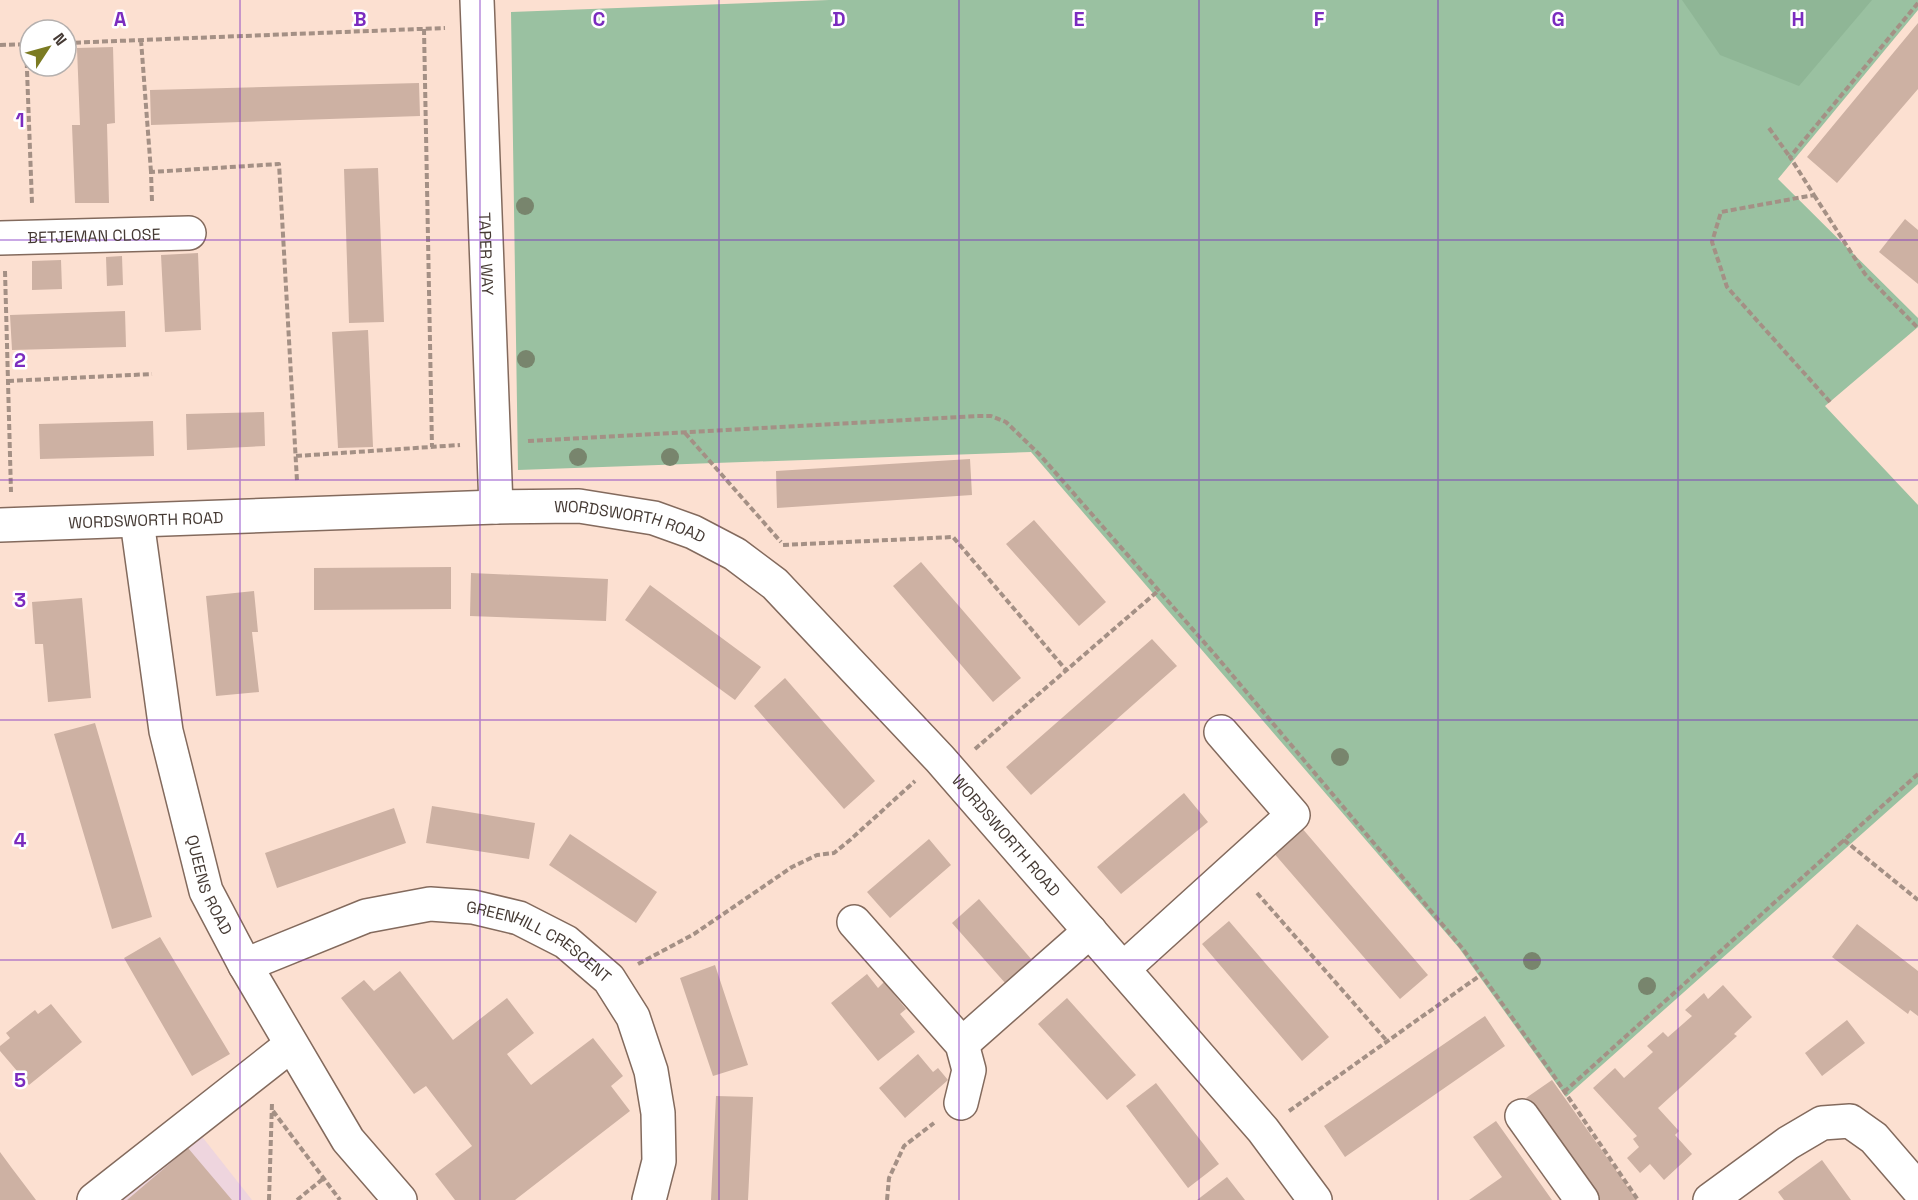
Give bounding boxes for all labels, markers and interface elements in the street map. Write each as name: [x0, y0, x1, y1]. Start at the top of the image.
text: A: [114, 6, 127, 32]
text: B: [353, 6, 367, 32]
text: C: [593, 6, 606, 32]
text: D: [832, 6, 846, 32]
text: E: [1073, 6, 1085, 32]
text: F: [1314, 6, 1325, 32]
text: G: [1551, 6, 1565, 32]
text: H: [1791, 6, 1805, 32]
north arrow: [18, 18, 78, 78]
text: N: [48, 29, 71, 50]
text: 1: [15, 107, 25, 133]
street label: TAPER WAY: [474, 212, 499, 296]
street label: BETJEMAN CLOSE: [27, 223, 161, 248]
text: 2: [14, 347, 26, 373]
street label: WORDSWORTH ROAD: [554, 496, 709, 547]
street label: WORDSWORTH ROAD: [68, 506, 224, 533]
text: 3: [14, 587, 26, 613]
street label: WORDSWORTH ROAD: [948, 770, 1065, 901]
text: 4: [14, 827, 27, 853]
street label: QUEENS ROAD: [182, 833, 238, 938]
street label: GREENHILL CRESCENT: [466, 896, 616, 987]
text: 5: [14, 1067, 26, 1093]

